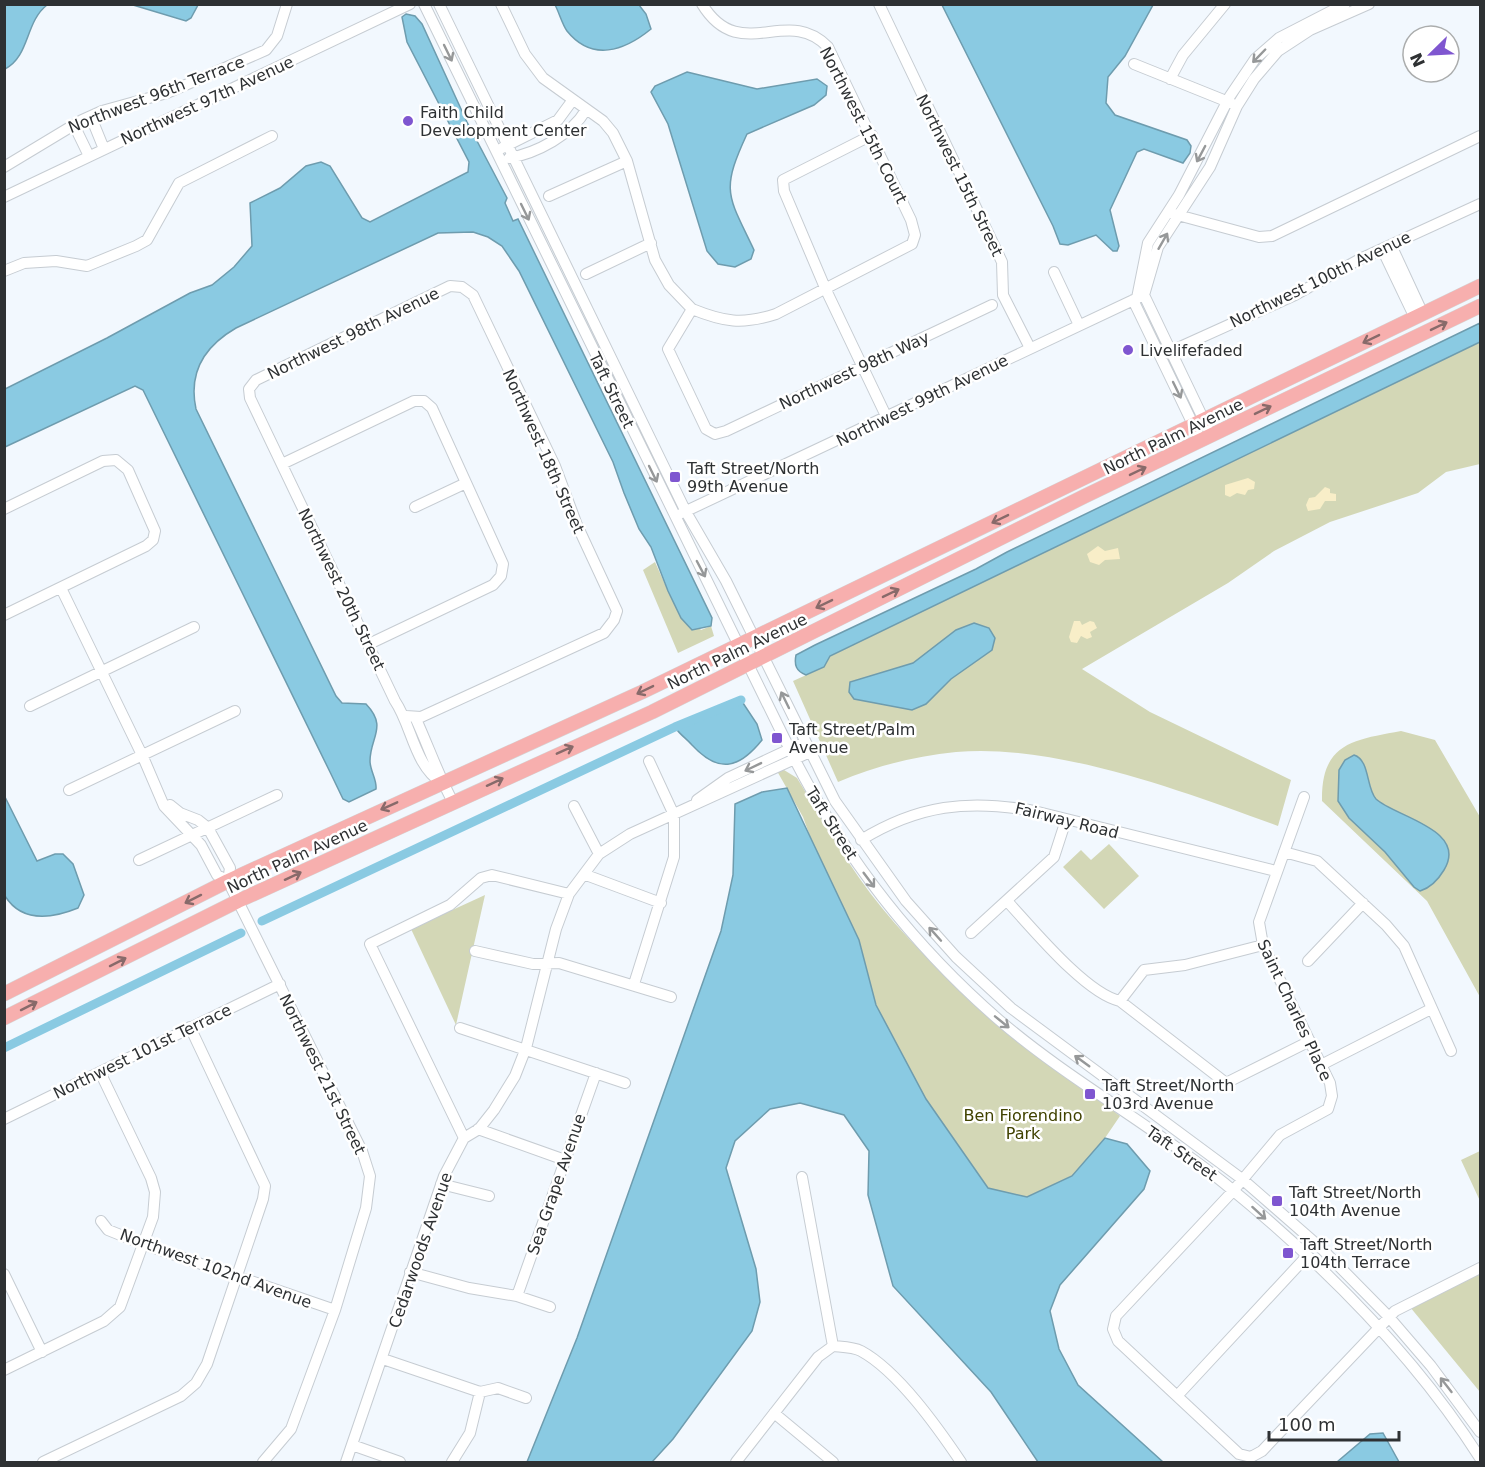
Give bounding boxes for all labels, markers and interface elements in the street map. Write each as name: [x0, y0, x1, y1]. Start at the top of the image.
north arrow: [1401, 24, 1461, 84]
one-way arrow: [442, 44, 454, 62]
street label: Northwest 15th Court: [816, 44, 911, 207]
one-way arrow: [1252, 48, 1267, 63]
text: N: [1406, 50, 1429, 70]
street label: Northwest 96th Terrace: [65, 52, 247, 137]
street label: Northwest 97th Avenue: [118, 52, 297, 149]
street label: Northwest 15th Street: [912, 91, 1007, 259]
place label: Faith Child Development Center: [420, 103, 587, 140]
marker: Faith Child Development Center: [401, 114, 415, 128]
one-way arrow: [1195, 145, 1207, 162]
one-way arrow: [519, 203, 531, 220]
street label: Northwest 100th Avenue: [1227, 227, 1414, 332]
one-way arrow: [1158, 232, 1169, 250]
street label: Northwest 98th Avenue: [264, 284, 442, 383]
one-way arrow: [1430, 319, 1448, 331]
street label: Northwest 98th Way: [776, 327, 932, 414]
one-way arrow: [1362, 334, 1380, 346]
place label: Livelifefaded: [1140, 341, 1243, 360]
marker: Livelifefaded: [1121, 343, 1135, 357]
street label: Taft Street: [585, 348, 638, 431]
street label: Northwest 99th Avenue: [833, 351, 1011, 450]
street label: Northwest 18th Street: [499, 366, 588, 536]
one-way arrow: [1172, 381, 1184, 399]
street label: North Palm Avenue: [1100, 394, 1246, 479]
one-way arrow: [1254, 403, 1272, 415]
place label: Taft Street/North 99th Avenue: [686, 459, 819, 496]
one-way arrow: [647, 465, 659, 483]
one-way arrow: [1129, 465, 1146, 477]
marker: Taft Street/North 99th Avenue: [668, 470, 682, 484]
street label: Northwest 20th Street: [294, 505, 389, 673]
one-way arrow: [991, 513, 1009, 525]
one-way arrow: [696, 560, 708, 578]
one-way arrow: [882, 586, 900, 598]
one-way arrow: [816, 598, 834, 610]
street label: North Palm Avenue: [664, 609, 810, 694]
one-way arrow: [636, 685, 654, 697]
one-way arrow: [778, 692, 790, 710]
place label: Taft Street/Palm Avenue: [788, 720, 915, 757]
marker: Taft Street/Palm Avenue: [770, 731, 784, 745]
one-way arrow: [556, 744, 574, 755]
one-way arrow: [744, 762, 762, 774]
one-way arrow: [486, 775, 504, 787]
street label: Taft Street: [801, 783, 861, 863]
street label: Fairway Road: [1013, 798, 1121, 843]
one-way arrow: [380, 801, 398, 813]
street label: North Palm Avenue: [224, 815, 371, 897]
one-way arrow: [283, 869, 301, 881]
one-way arrow: [863, 871, 875, 887]
one-way arrow: [185, 894, 203, 905]
one-way arrow: [928, 926, 942, 941]
street label: Saint Charles Place: [1253, 936, 1336, 1084]
one-way arrow: [108, 955, 126, 967]
street label: Northwest 21st Street: [275, 991, 370, 1157]
one-way arrow: [20, 1000, 38, 1011]
street label: Northwest 101st Terrace: [50, 1000, 234, 1103]
one-way arrow: [994, 1015, 1010, 1028]
one-way arrow: [1075, 1055, 1091, 1067]
place label: Taft Street/North 103rd Avenue: [1101, 1076, 1234, 1113]
marker: Taft Street/North 103rd Avenue: [1083, 1087, 1097, 1101]
park label: Ben Fiorendino Park: [963, 1106, 1083, 1143]
street label: Sea Grape Avenue: [523, 1111, 590, 1257]
street label: Taft Street: [1142, 1121, 1221, 1185]
street label: Cedarwoods Avenue: [385, 1170, 456, 1330]
place label: Taft Street/North 104th Avenue: [1288, 1183, 1421, 1220]
marker: Taft Street/North 104th Avenue: [1270, 1194, 1284, 1208]
one-way arrow: [1251, 1206, 1266, 1220]
street label: Northwest 102nd Avenue: [117, 1225, 314, 1312]
place label: Taft Street/North 104th Terrace: [1299, 1235, 1432, 1272]
marker: Taft Street/North 104th Terrace: [1281, 1246, 1295, 1260]
one-way arrow: [1439, 1377, 1452, 1393]
scale bar: [1269, 1404, 1400, 1442]
text: 100 m: [1278, 1414, 1336, 1435]

